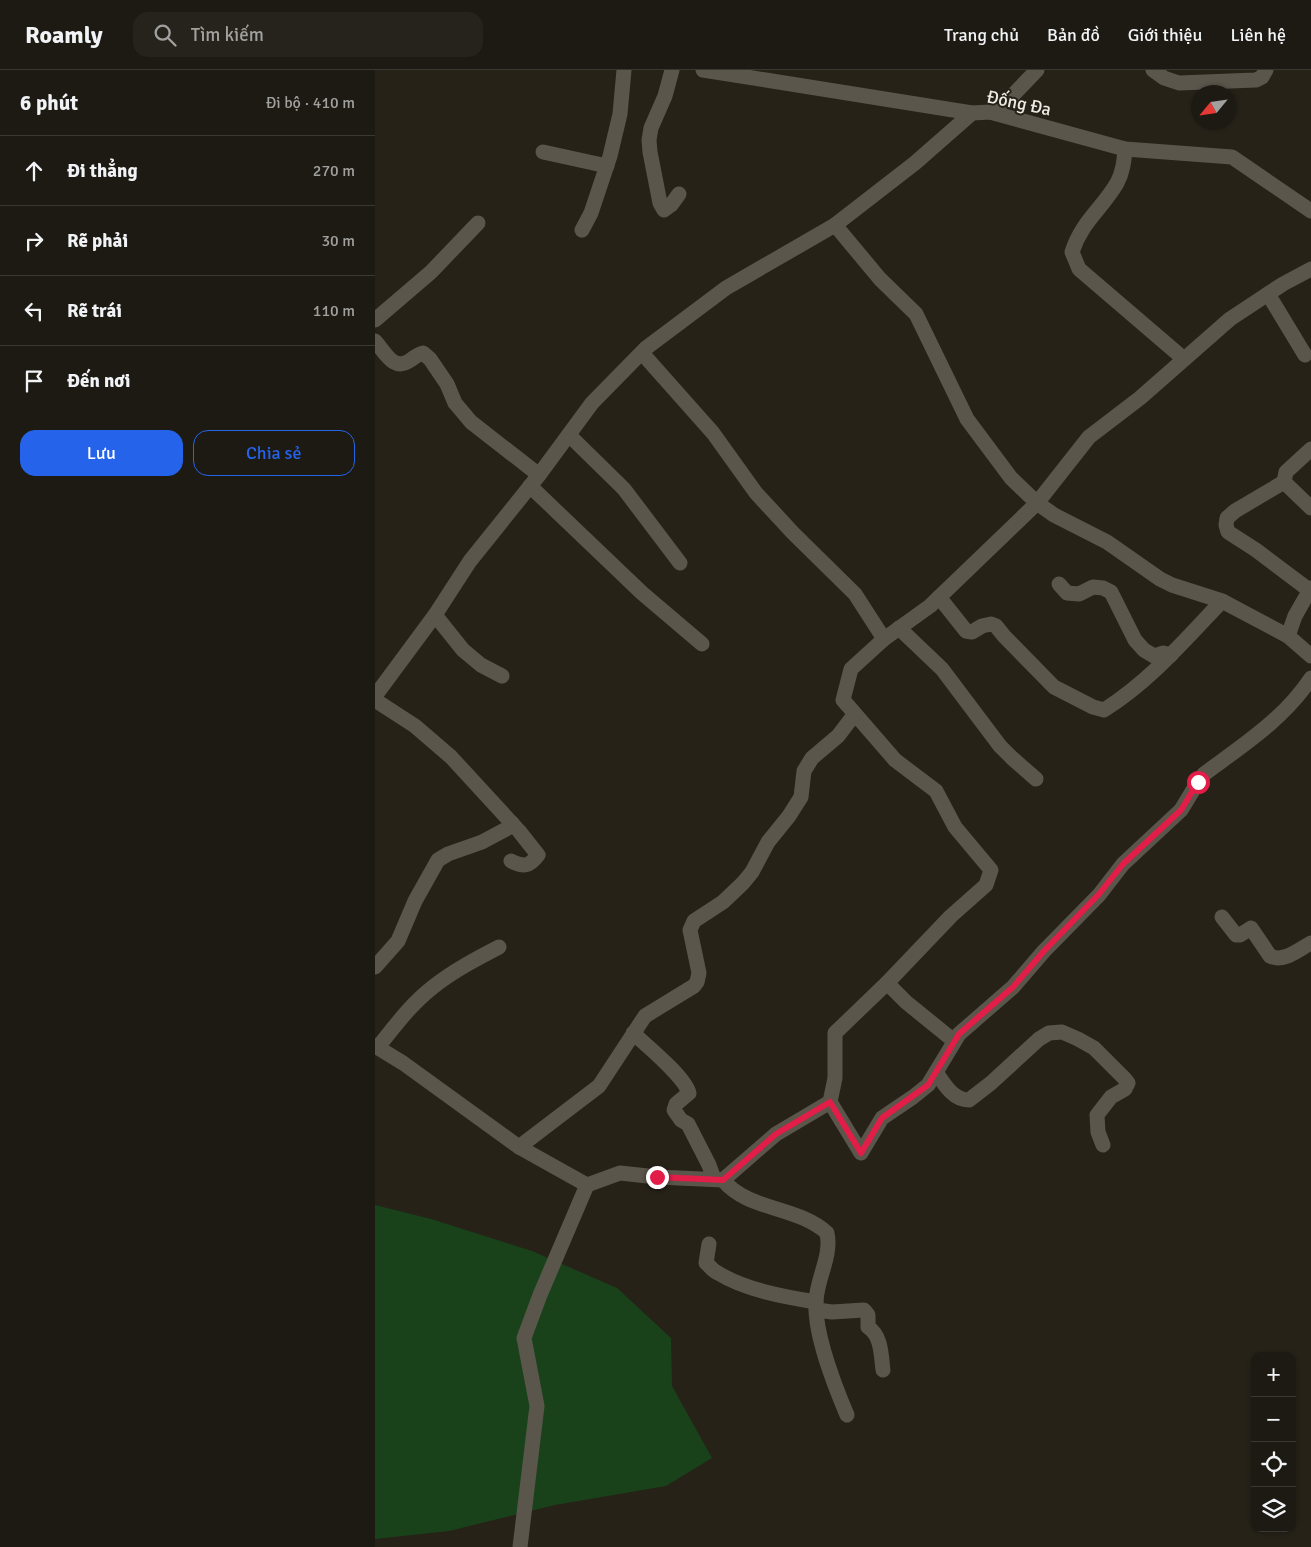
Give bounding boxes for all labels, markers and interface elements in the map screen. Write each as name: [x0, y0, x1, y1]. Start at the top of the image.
search box: [133, 12, 483, 57]
text: Roamly: [25, 20, 103, 50]
icon: search: [151, 21, 179, 49]
text: Tìm kiếm: [191, 23, 264, 47]
text: Trang chủ: [944, 24, 1019, 46]
text: Bản đồ: [1047, 24, 1100, 46]
text: Giới thiệu: [1128, 24, 1202, 46]
text: Liên hệ: [1230, 24, 1286, 46]
street label: Đống Đa: [985, 85, 1053, 121]
north arrow: [1191, 85, 1236, 130]
text: 6 phút: [20, 90, 78, 116]
text: Đi bộ · 410 m: [266, 93, 355, 113]
icon: ahead: [20, 157, 48, 185]
text: Đi thẳng: [67, 159, 138, 183]
text: 270 m: [313, 161, 355, 181]
icon: right: [20, 227, 48, 255]
text: Rẽ phải: [67, 229, 128, 253]
text: 30 m: [321, 231, 355, 251]
icon: left: [20, 297, 48, 325]
text: Rẽ trái: [67, 299, 122, 323]
text: 110 m: [313, 301, 355, 321]
icon: arrive: [20, 367, 48, 395]
text: Đến nơi: [67, 369, 130, 393]
button: Lưu: [20, 430, 183, 476]
button: Chia sẻ: [193, 430, 355, 476]
route start: [1187, 771, 1210, 794]
route end: [646, 1166, 669, 1189]
map controls: [1251, 1352, 1296, 1532]
button: +: [1251, 1352, 1296, 1397]
button: −: [1251, 1397, 1296, 1442]
button: locate: [1251, 1442, 1296, 1487]
button: layers: [1251, 1487, 1296, 1532]

